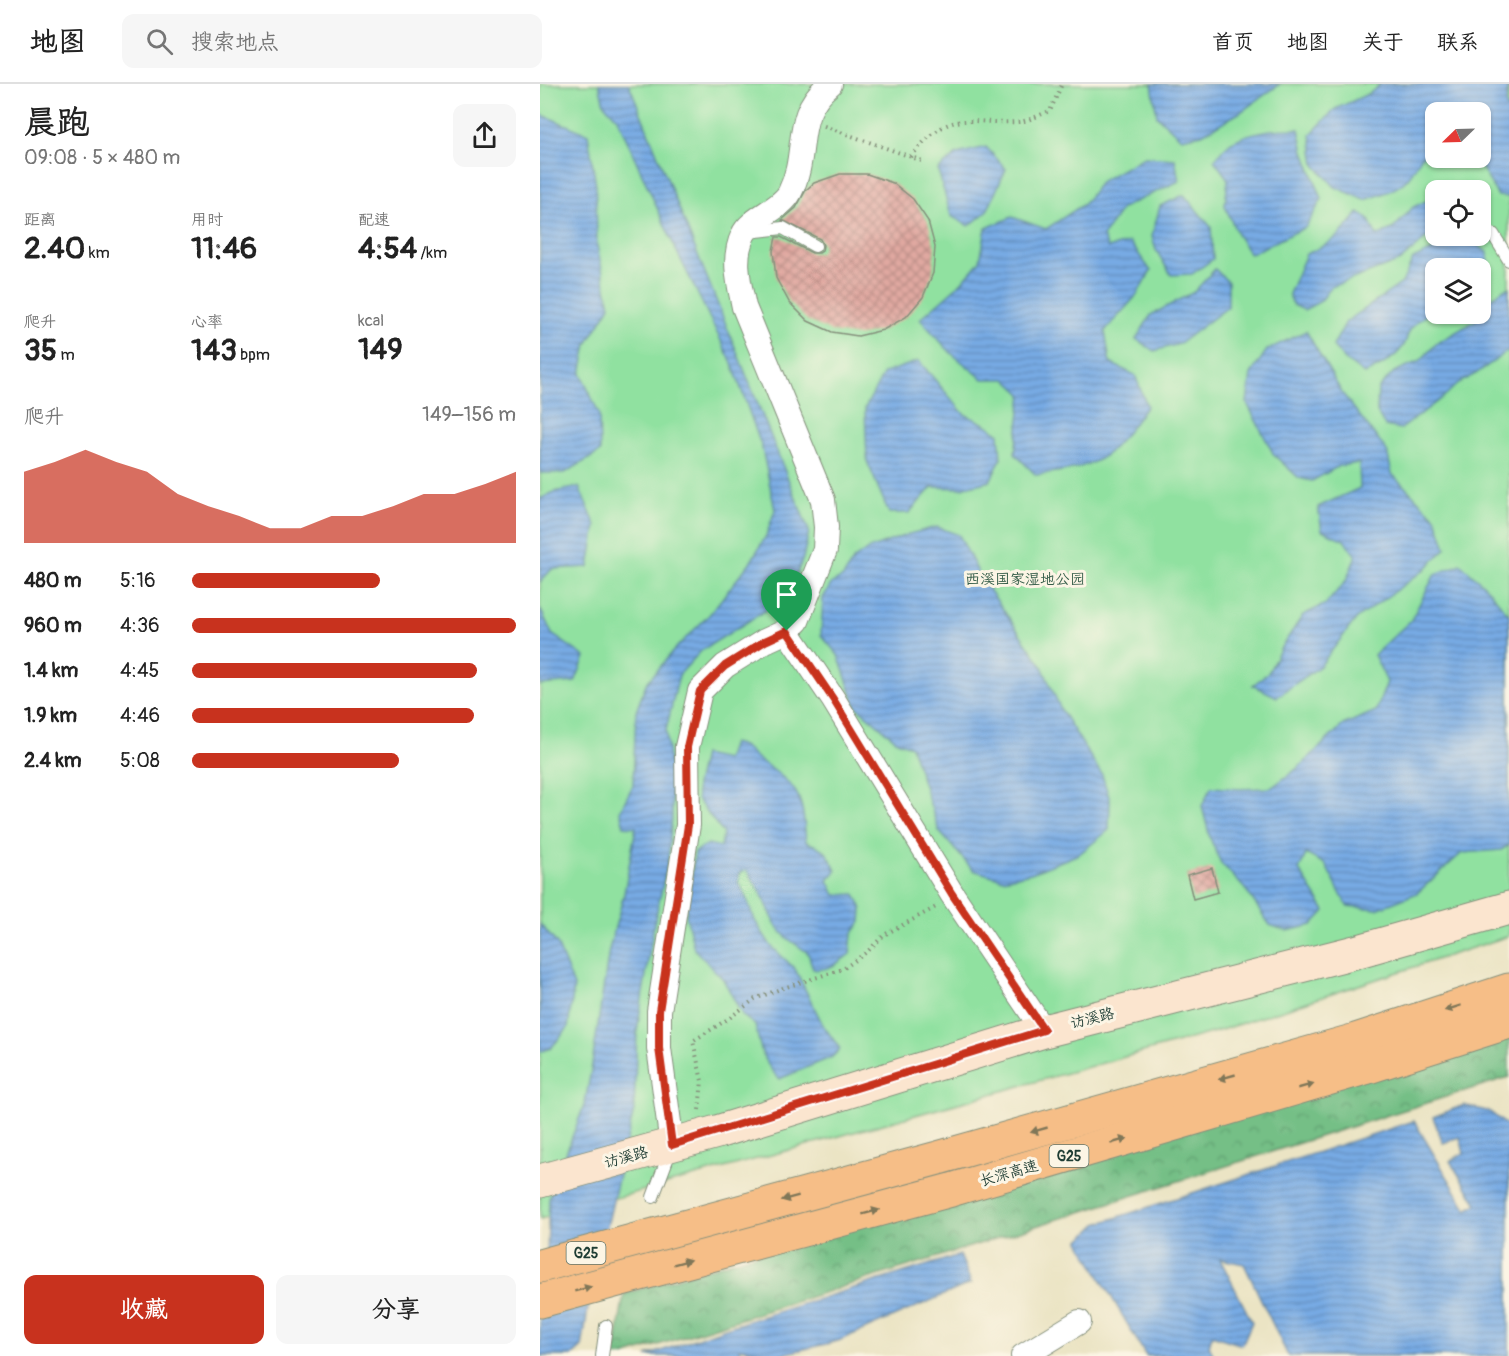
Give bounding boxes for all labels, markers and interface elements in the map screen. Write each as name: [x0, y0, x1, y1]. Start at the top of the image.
search box: [122, 14, 542, 68]
text: 地图: [30, 25, 86, 60]
icon: search: [143, 25, 176, 58]
text: 搜索地点: [191, 28, 279, 56]
text: 首页: [1212, 29, 1254, 56]
text: 地图: [1287, 29, 1329, 56]
text: 关于: [1362, 29, 1404, 56]
text: 联系: [1437, 29, 1479, 56]
text: 晨跑: [24, 102, 90, 143]
north arrow: [1425, 102, 1491, 168]
map controls: [1425, 102, 1491, 324]
button: share: [453, 104, 516, 167]
text: 09:08 · 5 × 480 m: [24, 145, 180, 170]
button: locate: [1425, 180, 1491, 246]
text: 距离: [24, 210, 56, 230]
text: 用时: [191, 210, 223, 230]
text: 配速: [358, 210, 390, 230]
text: 2.40: [24, 230, 85, 267]
text: 11:46: [191, 230, 257, 267]
text: 4:54: [358, 230, 417, 267]
text: km: [85, 243, 110, 263]
text: /km: [417, 243, 447, 263]
button: layers: [1425, 258, 1491, 324]
text: kcal: [358, 311, 384, 331]
text: 爬升: [24, 312, 56, 332]
text: 心率: [191, 312, 223, 332]
text: 149: [358, 331, 403, 368]
text: 35: [24, 332, 57, 369]
text: 143: [191, 332, 237, 369]
text: m: [57, 345, 75, 365]
text: bpm: [237, 345, 270, 365]
text: 149–156 m: [422, 402, 516, 427]
text: 爬升: [24, 404, 64, 429]
text: 480 m: [24, 568, 81, 593]
text: 5:16: [120, 568, 156, 593]
pin: [761, 569, 812, 631]
park label: 西溪国家湿地公园: [965, 570, 1085, 589]
icon: arrive: [770, 578, 803, 611]
text: 960 m: [24, 613, 82, 638]
text: 4:36: [120, 613, 160, 638]
text: 1.4 km: [24, 658, 78, 683]
text: 4:45: [120, 658, 159, 683]
text: 1.9 km: [24, 703, 77, 728]
text: 4:46: [120, 703, 160, 728]
text: 2.4 km: [24, 748, 82, 773]
text: 5:08: [120, 748, 160, 773]
street label: 访溪路: [1068, 1004, 1116, 1033]
one-way arrow: [1444, 1004, 1462, 1014]
one-way arrow: [1217, 1073, 1235, 1082]
one-way arrow: [1297, 1081, 1315, 1090]
one-way arrow: [1030, 1126, 1048, 1135]
one-way arrow: [1110, 1136, 1128, 1145]
street label: 访溪路: [602, 1142, 650, 1172]
road number: G25: [1050, 1145, 1088, 1167]
street label: 长深高速: [978, 1156, 1041, 1191]
one-way arrow: [781, 1194, 799, 1203]
one-way arrow: [862, 1207, 880, 1216]
road number: G25: [566, 1242, 606, 1264]
one-way arrow: [673, 1257, 692, 1267]
button: 收藏: [24, 1275, 264, 1344]
button: 分享: [276, 1275, 516, 1344]
one-way arrow: [574, 1284, 592, 1293]

